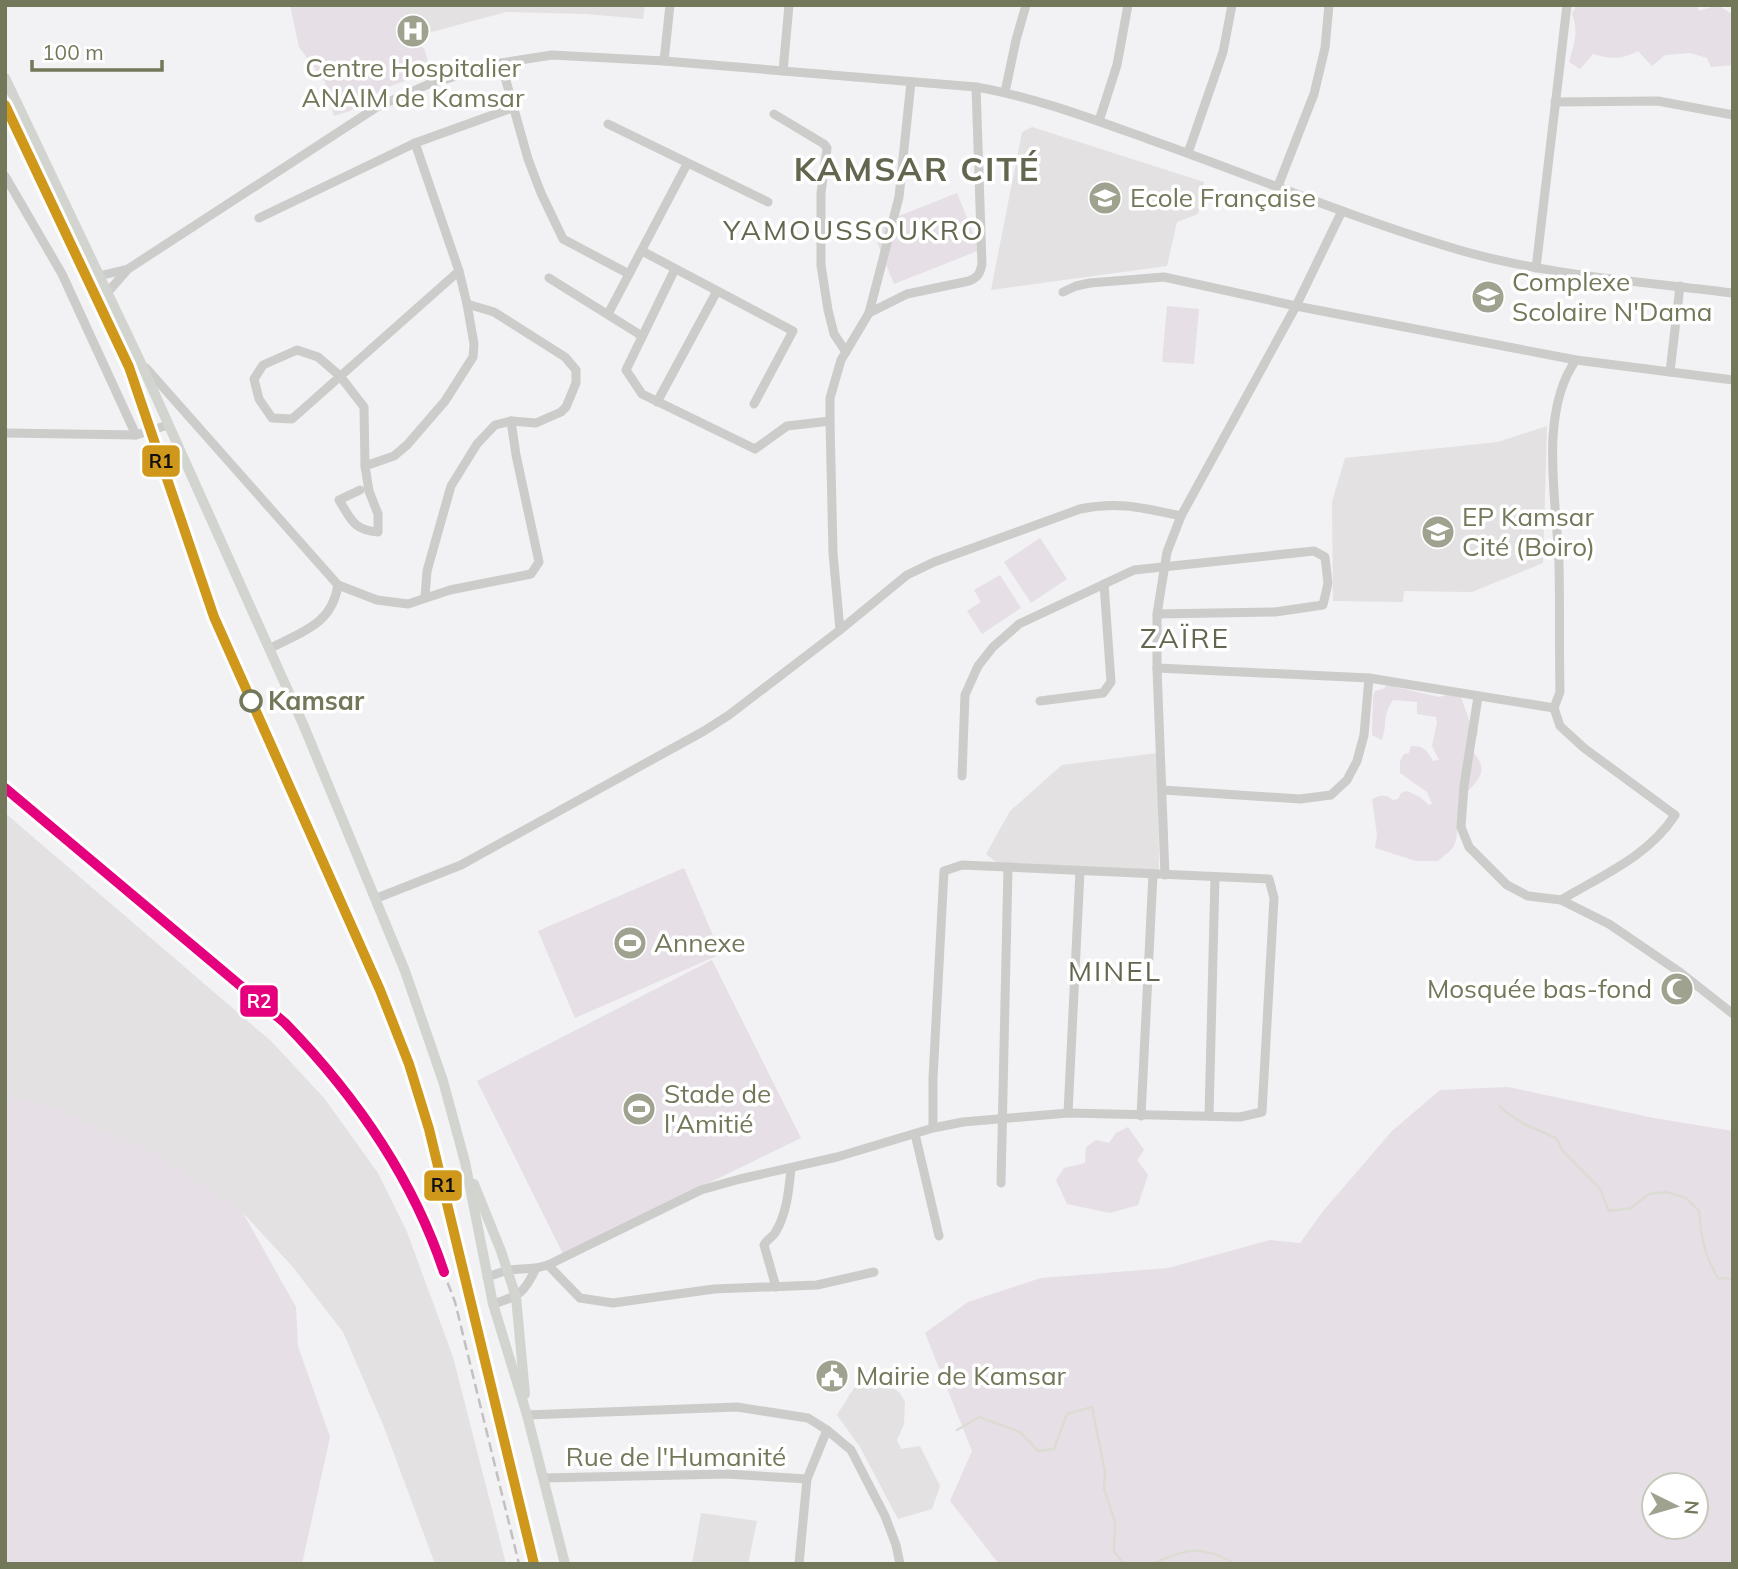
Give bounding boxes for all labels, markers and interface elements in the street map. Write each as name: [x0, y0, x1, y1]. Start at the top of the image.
hospital icon: Centre Hospitalier ANAIM de Kamsar: [394, 12, 432, 50]
scale bar: [32, 28, 161, 72]
text: 100 m: [42, 39, 104, 65]
place label: Centre Hospitalier ANAIM de Kamsar: [302, 51, 525, 114]
district label: KAMSAR CITÉ: [794, 148, 1040, 189]
school or university icon: Ecole Française: [1086, 179, 1124, 217]
place label: Ecole Française: [1130, 181, 1316, 214]
district label: YAMOUSSOUKRO: [722, 212, 985, 247]
place label: Complexe Scolaire N'Dama: [1512, 265, 1712, 328]
school or university icon: Complexe Scolaire N'Dama: [1469, 278, 1507, 316]
line badge: R1: [141, 444, 181, 478]
text: R1: [149, 449, 173, 473]
place label: EP Kamsar Cité (Boiro): [1462, 500, 1595, 563]
school or university icon: EP Kamsar Cité (Boiro): [1419, 513, 1457, 551]
district label: ZAÏRE: [1140, 620, 1230, 655]
place label: Kamsar: [268, 684, 365, 717]
marker: Kamsar: [240, 690, 262, 712]
sports icon: Annexe: [611, 924, 649, 962]
place label: Annexe: [654, 926, 745, 959]
district label: MINEL: [1068, 953, 1162, 988]
mosque icon: Mosquée bas-fond: [1658, 970, 1696, 1008]
place label: Mosquée bas-fond: [1427, 972, 1652, 1005]
line badge: R2: [239, 984, 279, 1018]
text: R2: [247, 989, 271, 1013]
place label: Stade de l'Amitié: [664, 1077, 771, 1140]
sports icon: Stade de l'Amitié: [620, 1090, 658, 1128]
line badge: R1: [423, 1169, 463, 1202]
text: R1: [431, 1173, 455, 1197]
public building icon: Mairie de Kamsar: [813, 1357, 851, 1395]
place label: Mairie de Kamsar: [856, 1359, 1067, 1392]
street label: Rue de l'Humanité: [566, 1440, 786, 1473]
north arrow: [1640, 1471, 1710, 1541]
text: N: [1679, 1499, 1705, 1516]

